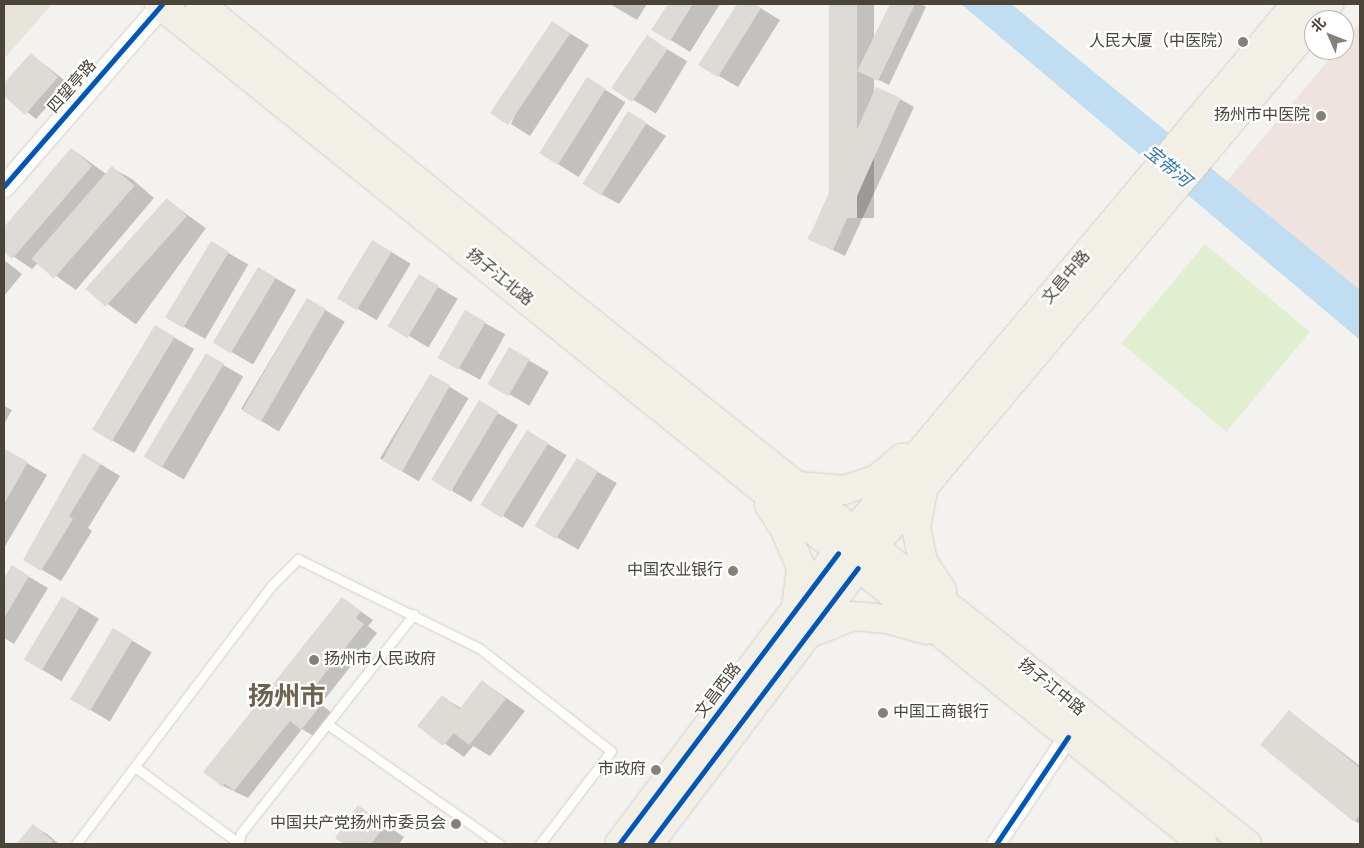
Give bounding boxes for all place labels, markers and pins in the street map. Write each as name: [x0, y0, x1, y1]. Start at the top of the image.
place label: 人民大厦（中医院）: [1089, 32, 1233, 52]
marker: 人民大厦（中医院）: [1237, 36, 1249, 48]
place label: 扬州市中医院: [1214, 106, 1310, 126]
marker: 扬州市中医院: [1314, 109, 1328, 123]
place label: 中国农业银行: [627, 561, 723, 581]
marker: 中国农业银行: [727, 565, 739, 577]
place label: 扬州市人民政府: [324, 650, 436, 670]
marker: 扬州市人民政府: [308, 654, 320, 666]
place label: 中国工商银行: [893, 703, 989, 723]
marker: 中国工商银行: [877, 707, 889, 719]
place label: 市政府: [598, 760, 646, 780]
marker: 市政府: [650, 764, 662, 776]
place label: 中国共产党扬州市委员会: [270, 814, 446, 834]
marker: 中国共产党扬州市委员会: [450, 818, 462, 830]

